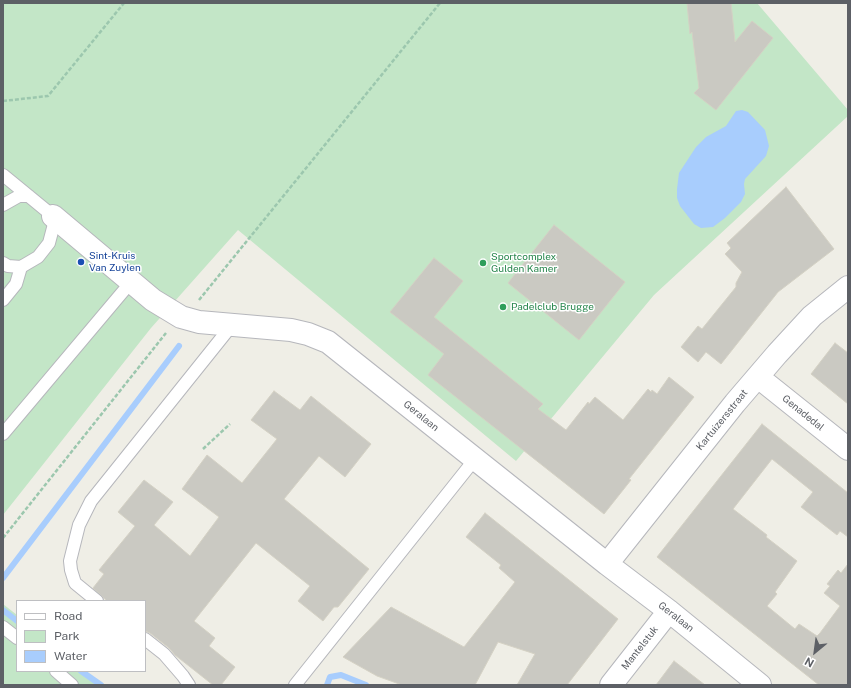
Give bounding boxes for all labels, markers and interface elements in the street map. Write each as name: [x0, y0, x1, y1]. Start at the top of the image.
place label: Sint-Kruis Van Zuylen: [89, 250, 141, 274]
place label: Sportcomplex Gulden Kamer: [491, 251, 557, 274]
marker: Sint-Kruis Van Zuylen: [76, 257, 86, 267]
marker: Sportcomplex Gulden Kamer: [478, 258, 488, 268]
place label: Padelclub Brugge: [511, 301, 594, 313]
marker: Padelclub Brugge: [498, 302, 508, 312]
street label: Kartuizersstraat: [694, 387, 750, 453]
street label: Genadedal: [780, 392, 826, 434]
street label: Geralaan: [401, 398, 441, 434]
street label: Geralaan: [656, 599, 696, 635]
legend: [16, 600, 146, 672]
text: Road: [54, 609, 82, 623]
street label: Mantelstuk: [619, 624, 661, 672]
text: Park: [54, 629, 80, 643]
north arrow: [795, 632, 835, 672]
text: Water: [54, 649, 87, 663]
text: N: [803, 655, 816, 670]

